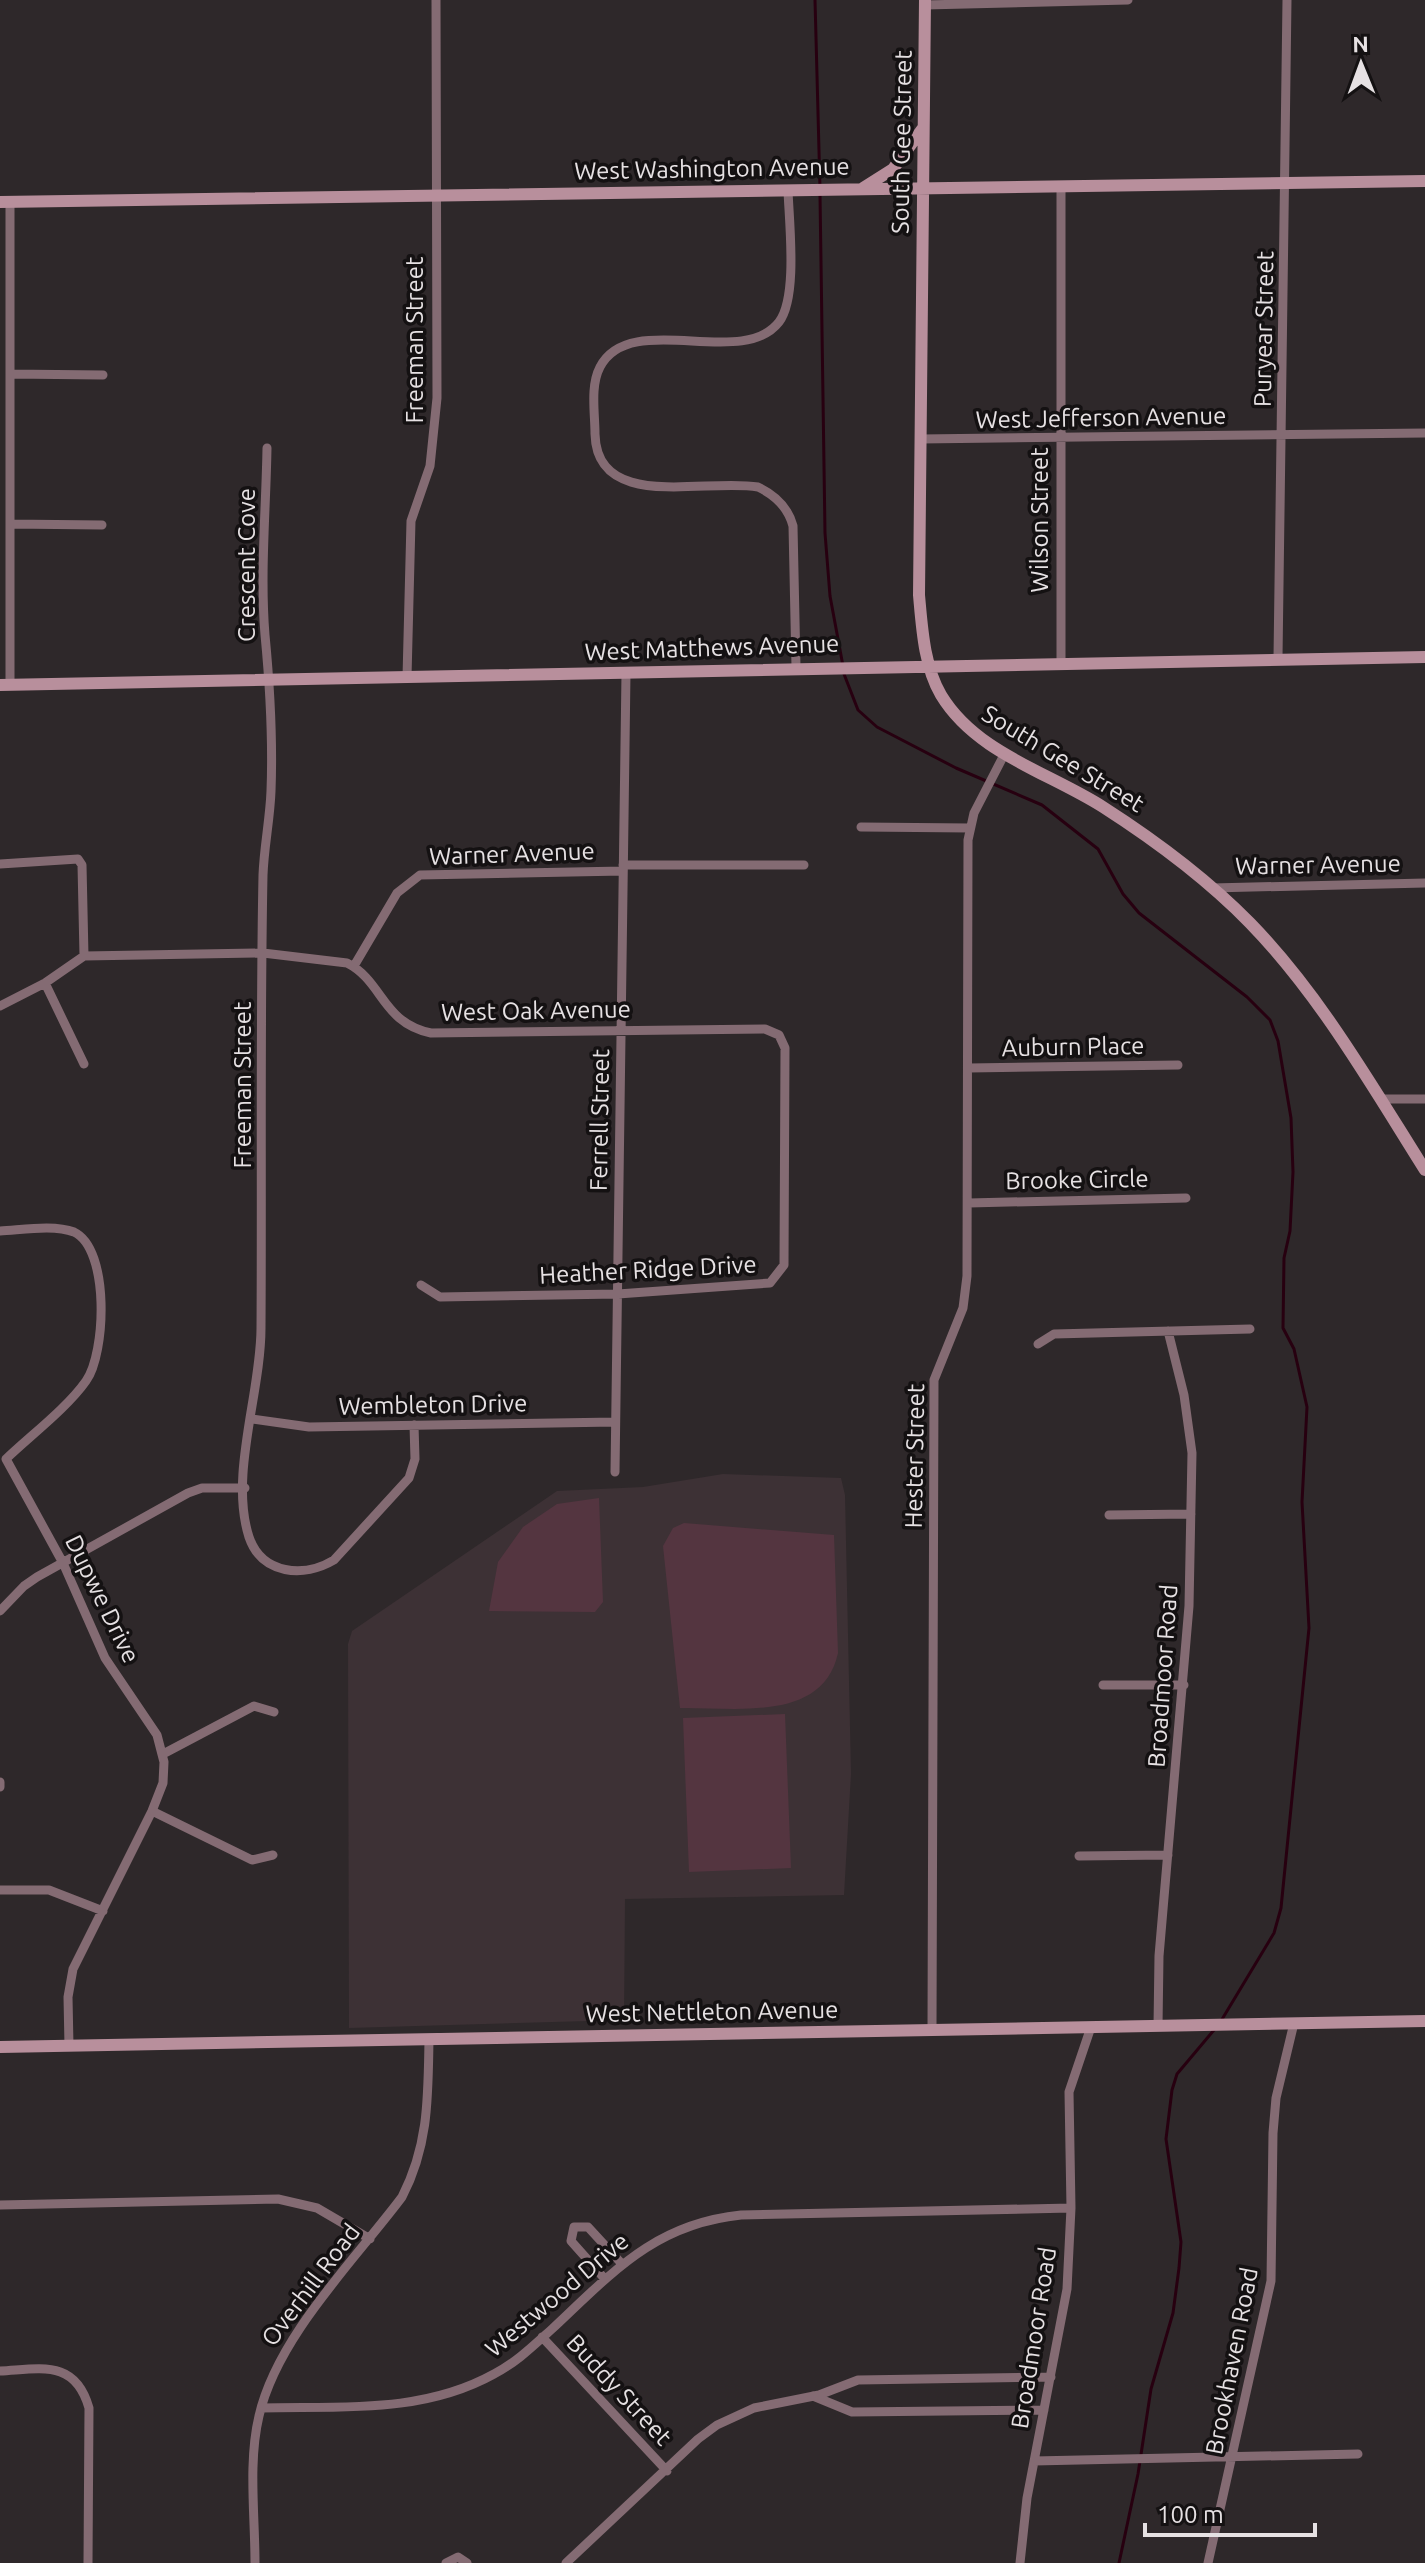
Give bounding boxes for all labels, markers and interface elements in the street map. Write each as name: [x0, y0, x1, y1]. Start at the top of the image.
north arrow: [1321, 24, 1401, 104]
text: N: [1352, 31, 1369, 56]
street label: South Gee Street: [886, 49, 917, 234]
street label: West Washington Avenue: [574, 153, 850, 184]
street label: Puryear Street: [1249, 250, 1278, 407]
street label: Freeman Street: [401, 256, 428, 424]
street label: West Jefferson Avenue: [975, 402, 1227, 433]
street label: Wilson Street: [1026, 447, 1053, 593]
street label: Crescent Cove: [233, 488, 260, 642]
street label: West Matthews Avenue: [584, 630, 840, 665]
street label: South Gee Street: [977, 700, 1149, 818]
street label: Warner Avenue: [429, 837, 595, 870]
street label: Warner Avenue: [1235, 850, 1401, 879]
street label: West Oak Avenue: [441, 995, 631, 1026]
street label: Freeman Street: [229, 1001, 256, 1169]
street label: Auburn Place: [1001, 1032, 1145, 1061]
street label: Ferrell Street: [585, 1048, 614, 1191]
street label: Brooke Circle: [1005, 1165, 1149, 1194]
street label: Heather Ridge Drive: [539, 1250, 757, 1289]
street label: Hester Street: [900, 1383, 929, 1529]
street label: Wembleton Drive: [338, 1389, 528, 1420]
street label: Dupwe Drive: [60, 1531, 145, 1667]
street label: Broadmoor Road: [1143, 1584, 1182, 1768]
street label: West Nettleton Avenue: [585, 1996, 839, 2027]
street label: Overhill Road: [256, 2218, 365, 2351]
street label: Westwood Drive: [480, 2227, 634, 2362]
street label: Broadmoor Road: [1006, 2245, 1061, 2431]
street label: Brookhaven Road: [1200, 2265, 1263, 2457]
street label: Buddy Street: [561, 2329, 678, 2451]
scale bar: [1145, 2487, 1315, 2537]
text: 100 m: [1157, 2501, 1224, 2528]

